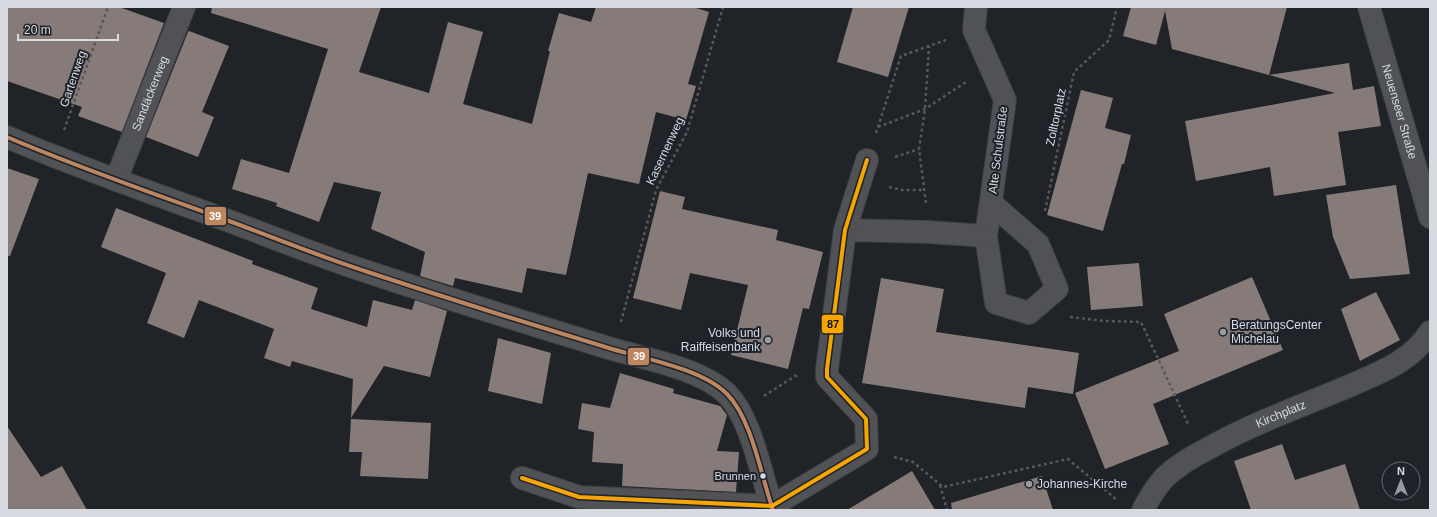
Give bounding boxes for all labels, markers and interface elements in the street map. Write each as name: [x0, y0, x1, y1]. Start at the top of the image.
scale bar: [18, 16, 118, 42]
text: 20 m: [24, 23, 51, 37]
street label: Gartenweg: [57, 49, 89, 109]
street label: Sandäckerweg: [129, 54, 171, 133]
street label: Neuenseer Straße: [1379, 63, 1420, 161]
street label: Zolltorplatz: [1043, 87, 1069, 147]
street label: Alte Schulstraße: [986, 105, 1010, 195]
street label: Kasernenweg: [643, 115, 687, 187]
line badge: 39: [204, 206, 227, 226]
text: 39: [209, 210, 221, 222]
line badge: 87: [821, 314, 844, 334]
text: 87: [827, 318, 839, 330]
place label: BeratungsCenter Michelau: [1231, 318, 1322, 346]
place label: Volks und Raiffeisenbank: [681, 326, 761, 354]
marker: BeratungsCenter Michelau: [1218, 327, 1228, 337]
marker: Volks und Raiffeisenbank: [763, 335, 773, 345]
line badge: 39: [627, 347, 650, 366]
text: 39: [633, 350, 645, 362]
street label: Kirchplatz: [1254, 397, 1308, 431]
north arrow: [1381, 461, 1421, 501]
text: N: [1397, 465, 1405, 477]
place label: Brunnen: [714, 470, 756, 482]
marker: Brunnen: [758, 471, 768, 481]
place label: Johannes-Kirche: [1037, 477, 1127, 491]
marker: Johannes-Kirche: [1024, 479, 1034, 489]

